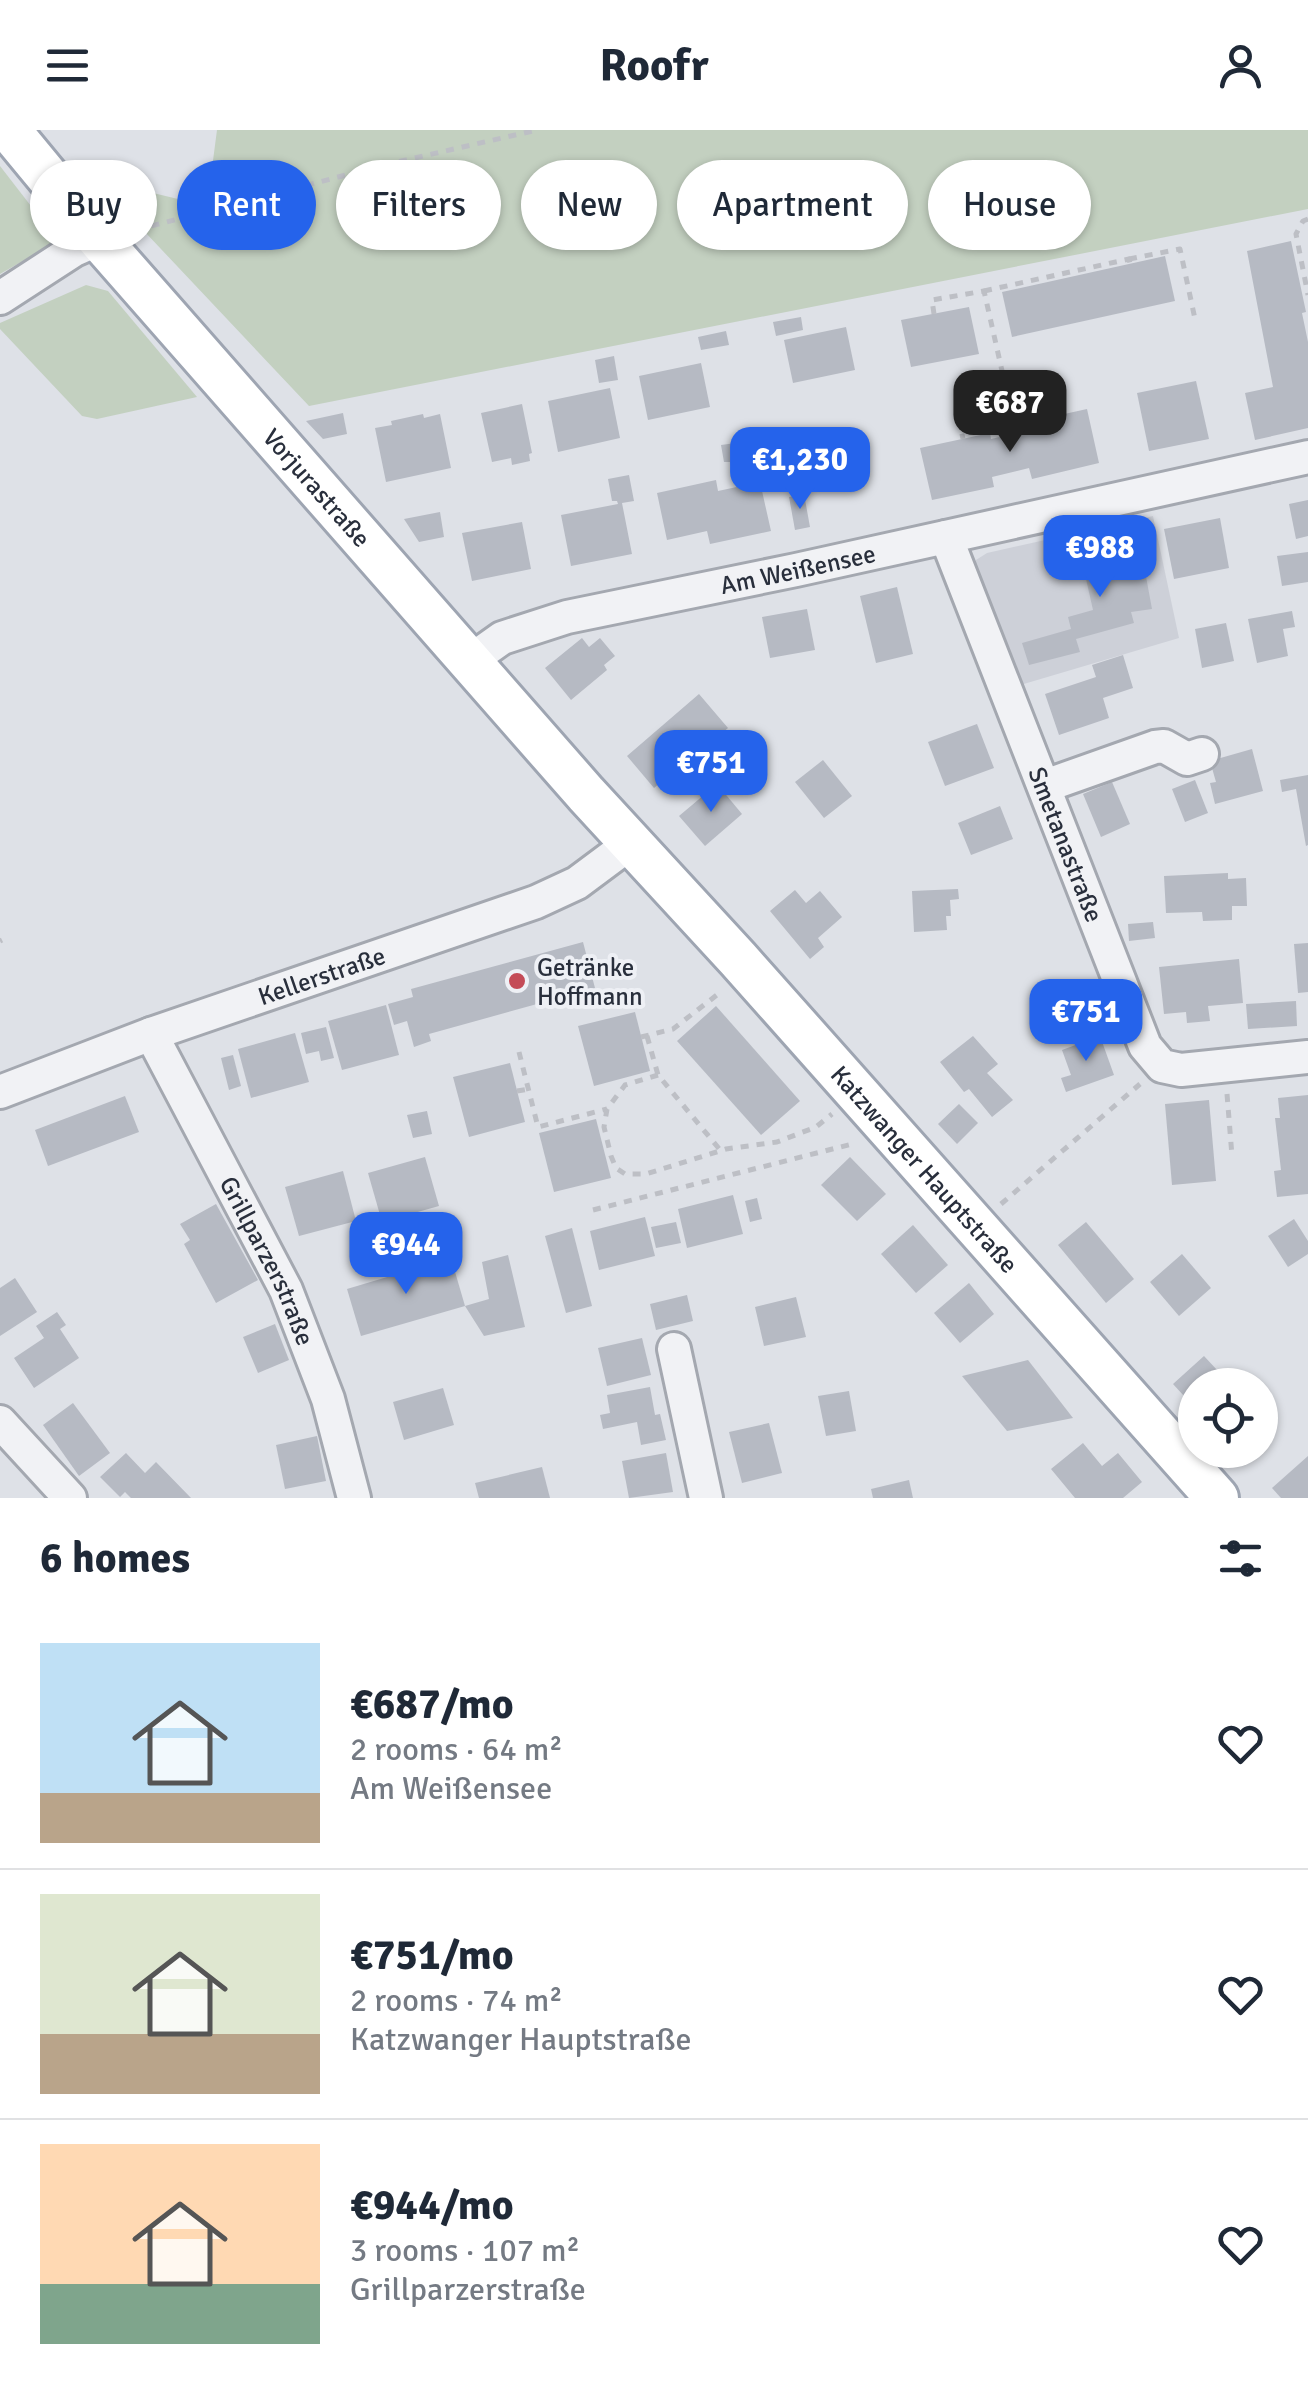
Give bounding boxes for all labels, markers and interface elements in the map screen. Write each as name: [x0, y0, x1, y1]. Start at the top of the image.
icon: menu: [40, 38, 95, 93]
text: Roofr: [599, 38, 709, 93]
icon: person: [1213, 38, 1268, 93]
chip: Buy: [30, 160, 157, 250]
chip: Rent: [177, 160, 316, 250]
chip: Filters: [336, 160, 501, 250]
chip: New: [521, 160, 657, 250]
chip: Apartment: [677, 160, 908, 250]
chip: House: [928, 160, 1091, 250]
pin: €687: [951, 370, 1069, 455]
text: €687: [975, 383, 1045, 422]
street label: Vorjurastraße: [257, 422, 377, 553]
pin: €1,230: [719, 427, 881, 512]
text: €1,230: [752, 440, 848, 479]
pin: €988: [1041, 515, 1159, 600]
text: €988: [1065, 528, 1135, 567]
street label: Am Weißensee: [717, 537, 878, 601]
pin: €751: [652, 730, 770, 815]
text: €751: [676, 743, 746, 782]
street label: Smetanastraße: [1022, 762, 1110, 926]
street label: Kellerstraße: [254, 939, 389, 1012]
place label: Getränke Hoffmann: [537, 952, 643, 1012]
marker: Getränke Hoffmann: [506, 970, 528, 992]
pin: €751: [1027, 979, 1145, 1064]
text: €751: [1051, 992, 1121, 1031]
street label: Katzwanger Hauptstraße: [824, 1059, 1025, 1279]
street label: Grillparzerstraße: [213, 1171, 321, 1350]
pin: €944: [347, 1212, 465, 1297]
text: €944: [371, 1225, 441, 1264]
map controls: [1178, 1368, 1278, 1468]
button: locate: [1178, 1368, 1278, 1468]
icon: filters: [1213, 1531, 1268, 1586]
text: 6 homes: [40, 1533, 190, 1584]
text: €687/mo: [350, 1679, 514, 1730]
icon: home: [120, 1683, 240, 1803]
icon: heart: [1213, 1716, 1268, 1771]
text: 2 rooms · 64 m²: [350, 1730, 563, 1769]
text: Am Weißensee: [350, 1769, 552, 1808]
text: €751/mo: [350, 1930, 514, 1981]
icon: home: [120, 1934, 240, 2054]
icon: heart: [1213, 1967, 1268, 2022]
text: 2 rooms · 74 m²: [350, 1981, 563, 2020]
text: Katzwanger Hauptstraße: [350, 2020, 692, 2059]
text: €944/mo: [350, 2180, 514, 2231]
icon: home: [120, 2184, 240, 2304]
icon: heart: [1213, 2217, 1268, 2272]
text: 3 rooms · 107 m²: [350, 2231, 580, 2270]
text: Grillparzerstraße: [350, 2270, 586, 2309]

